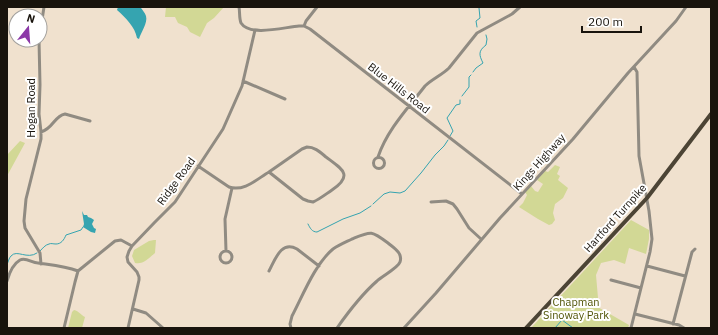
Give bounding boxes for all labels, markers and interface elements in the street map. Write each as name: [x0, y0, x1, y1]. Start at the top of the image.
north arrow: [8, 8, 48, 48]
scale bar: [582, 8, 641, 34]
text: N: [25, 11, 37, 26]
text: 200 m: [588, 14, 623, 29]
street label: Blue Hills Road: [365, 59, 433, 117]
street label: Hogan Road: [24, 78, 38, 138]
street label: Kings Highway: [510, 130, 569, 193]
street label: Ridge Road: [154, 154, 198, 208]
street label: Hartford Turnpike: [581, 181, 649, 255]
park label: Chapman Sinoway Park: [543, 295, 609, 322]

